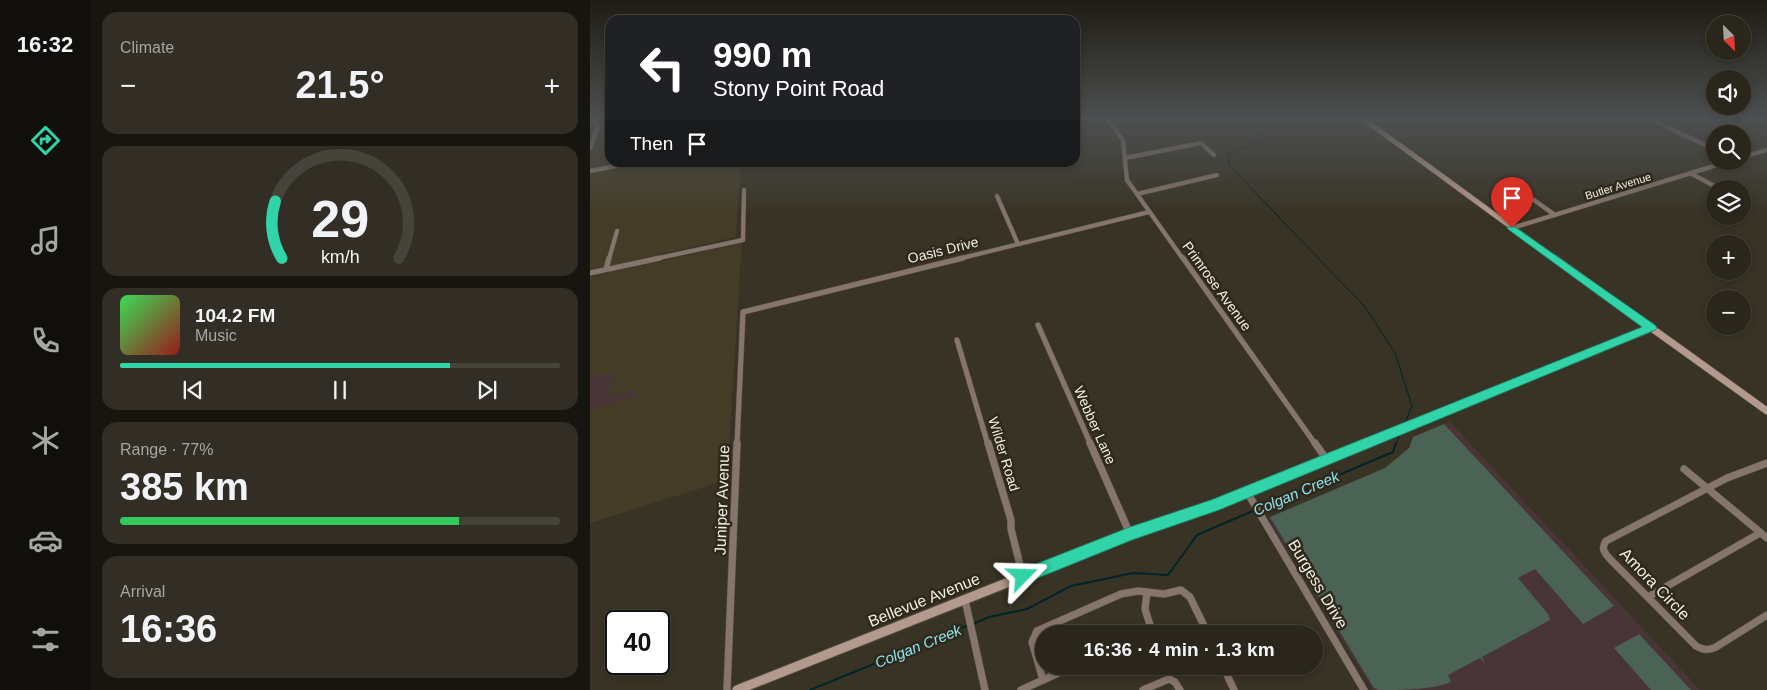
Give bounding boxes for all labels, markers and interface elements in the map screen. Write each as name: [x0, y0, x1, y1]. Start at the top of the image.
north arrow: [1706, 15, 1751, 60]
map controls: [1706, 15, 1751, 335]
text: 16:32: [17, 32, 73, 57]
icon: left: [630, 35, 695, 100]
text: 990 m: [713, 35, 812, 74]
text: Climate: [120, 39, 174, 56]
text: 21.5°: [295, 64, 385, 106]
text: −: [120, 70, 136, 101]
text: +: [544, 70, 560, 101]
button: sound: [1706, 70, 1751, 115]
text: Stony Point Road: [713, 76, 884, 101]
icon: directions: [28, 123, 63, 158]
button: search: [1706, 125, 1751, 170]
icon: arrive: [683, 130, 711, 158]
text: Then: [630, 133, 673, 154]
street label: Butler Avenue: [1584, 170, 1652, 202]
pin: [1491, 177, 1533, 228]
button: layers: [1706, 180, 1751, 225]
icon: arrive: [1498, 184, 1526, 212]
text: 29: [311, 190, 369, 248]
icon: music: [28, 223, 63, 258]
street label: Oasis Drive: [906, 233, 980, 267]
button: +: [1706, 235, 1751, 280]
street label: Primrose Avenue: [1179, 238, 1255, 334]
text: km/h: [321, 247, 359, 267]
button: −: [1706, 290, 1751, 335]
text: 104.2 FM: [195, 305, 275, 326]
icon: phone: [28, 323, 63, 358]
text: Music: [195, 327, 237, 344]
icon: previous: [179, 376, 207, 404]
icon: pause: [326, 376, 354, 404]
icon: next: [473, 376, 501, 404]
street label: Webber Lane: [1071, 383, 1119, 467]
street label: Wilder Road: [985, 415, 1023, 493]
icon: climate: [28, 423, 63, 458]
text: Range · 77%: [120, 441, 213, 458]
street label: Juniper Avenue: [712, 445, 732, 555]
text: 385 km: [120, 466, 249, 508]
water label: Colgan Creek: [1250, 467, 1343, 519]
icon: car: [28, 523, 63, 558]
street label: Burgess Drive: [1285, 537, 1351, 632]
street label: Amora Circle: [1617, 545, 1693, 623]
position arrow: [996, 549, 1048, 601]
street label: Bellevue Avenue: [866, 570, 982, 630]
text: Arrival: [120, 583, 165, 600]
text: 16:36: [120, 608, 217, 650]
speed limit sign: 40: [605, 610, 670, 675]
water label: Colgan Creek: [872, 620, 965, 671]
icon: filters: [28, 622, 63, 657]
text: 16:36 · 4 min · 1.3 km: [1083, 639, 1275, 660]

